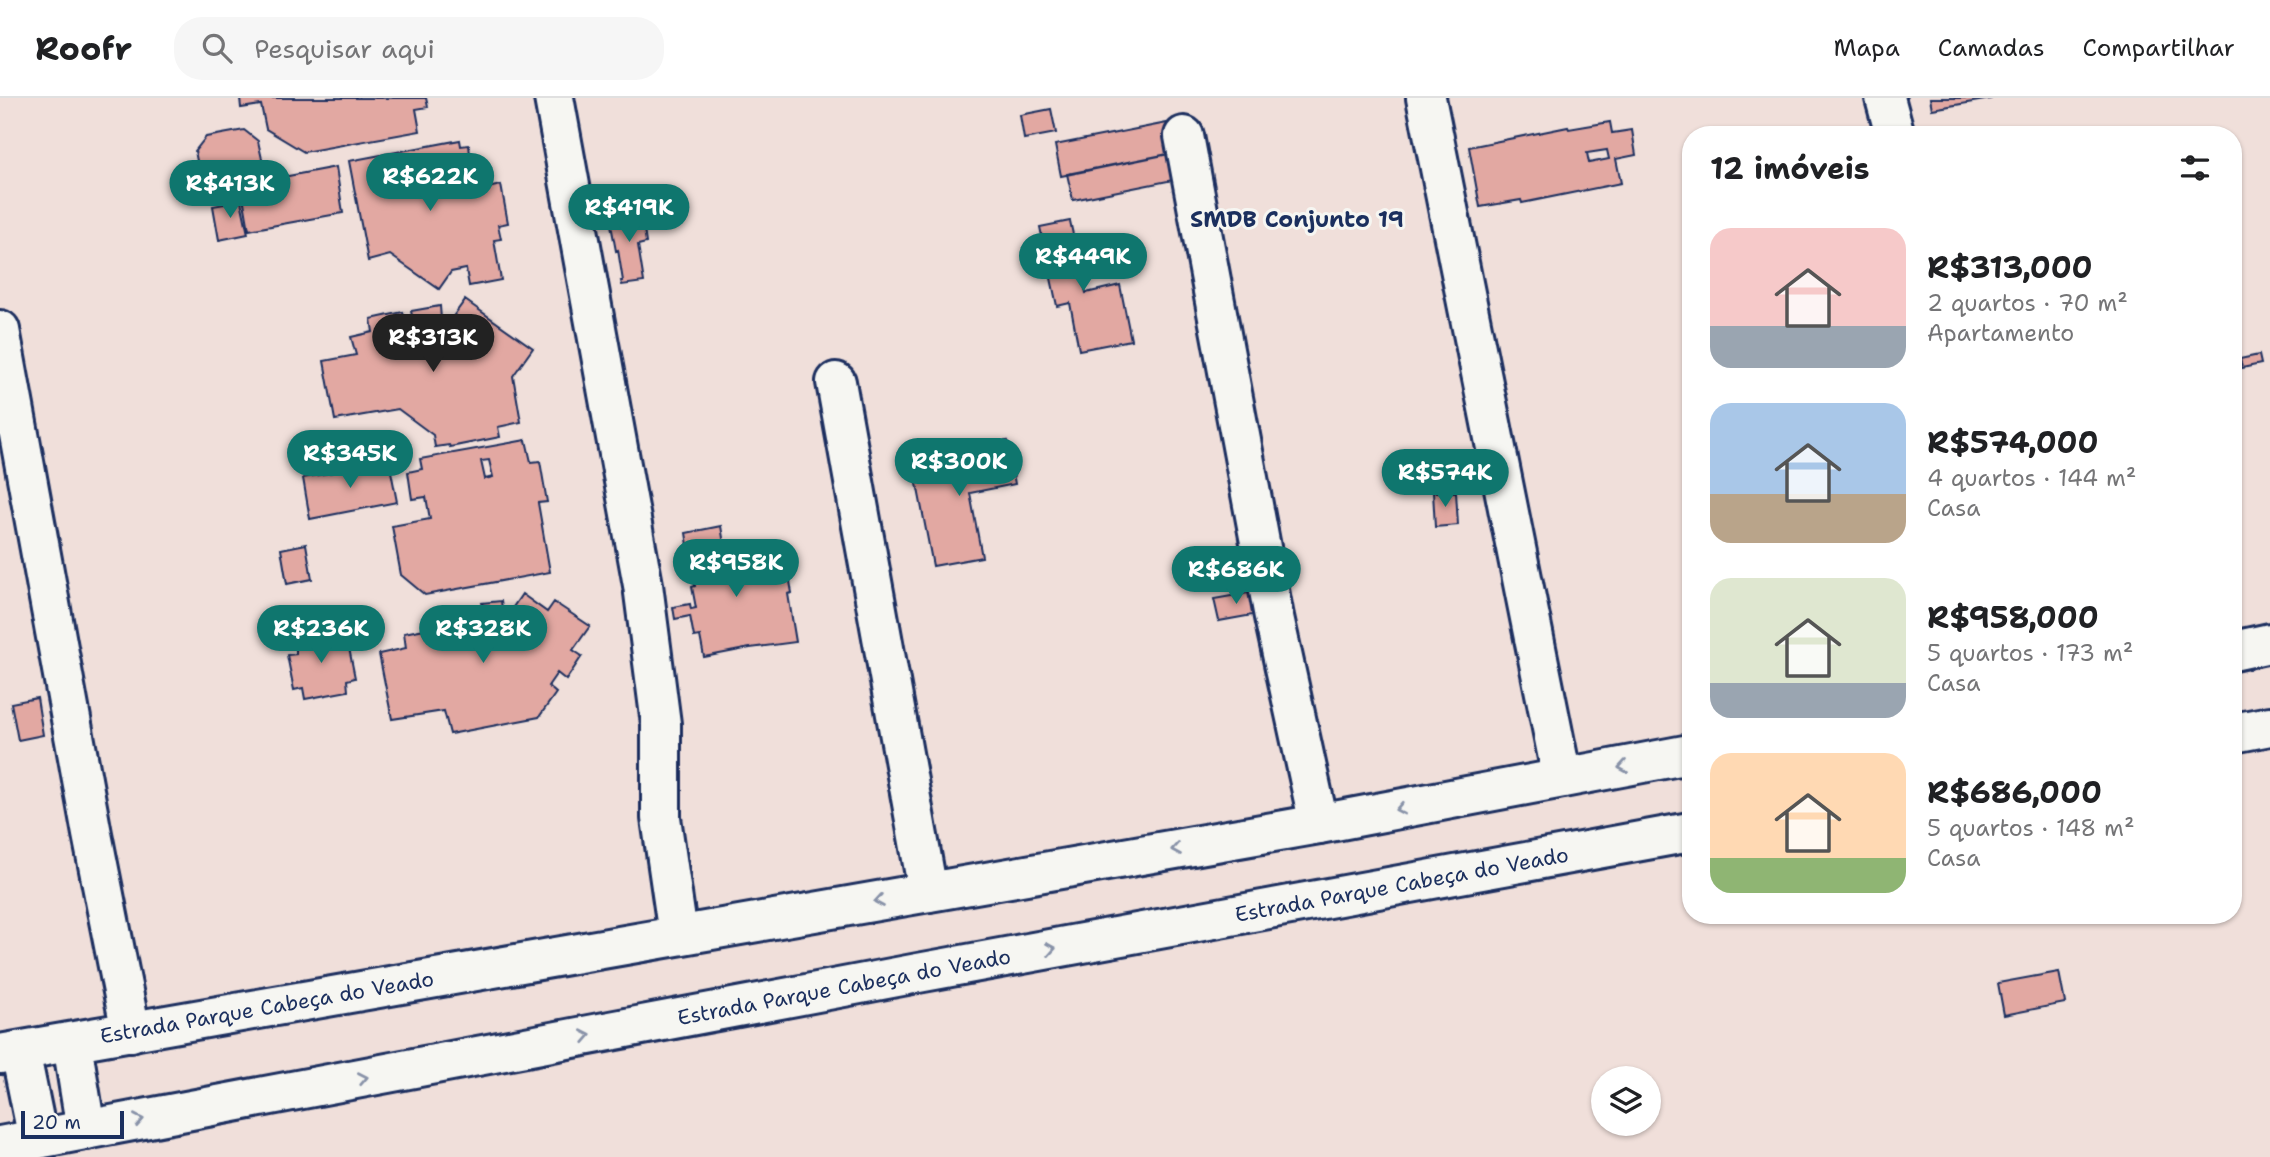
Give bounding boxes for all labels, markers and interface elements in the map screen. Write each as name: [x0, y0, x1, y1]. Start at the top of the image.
search box: [174, 17, 664, 80]
text: Roofr: [35, 26, 132, 71]
icon: search: [198, 29, 236, 67]
text: Pesquisar aqui: [254, 31, 435, 66]
text: Mapa: [1833, 32, 1900, 64]
text: Camadas: [1938, 32, 2045, 64]
text: Compartilhar: [2083, 32, 2235, 64]
text: 12 imóveis: [1710, 148, 1870, 189]
icon: filters: [2176, 149, 2214, 187]
pin: R$622K: [373, 153, 487, 213]
pin: R$413K: [173, 160, 287, 220]
text: R$622K: [382, 161, 478, 191]
text: R$413K: [185, 168, 275, 198]
pin: R$419K: [572, 184, 686, 244]
text: R$419K: [584, 192, 674, 222]
district label: SMDB Conjunto 19: [1190, 204, 1404, 234]
pin: R$449K: [1026, 234, 1140, 293]
text: R$449K: [1035, 241, 1131, 271]
text: R$313,000: [1927, 247, 2093, 288]
icon: home: [1766, 256, 1850, 340]
text: 2 quartos · 70 m²: [1927, 288, 2128, 318]
pin: R$313K: [376, 314, 490, 374]
text: Apartamento: [1927, 318, 2074, 348]
text: R$313K: [388, 322, 478, 352]
text: R$574,000: [1927, 422, 2099, 463]
pin: R$345K: [293, 430, 407, 490]
icon: home: [1766, 431, 1850, 515]
text: R$345K: [303, 438, 397, 468]
pin: R$300K: [902, 438, 1016, 498]
text: R$300K: [911, 446, 1007, 476]
pin: R$574K: [1388, 450, 1502, 509]
text: R$574K: [1398, 457, 1492, 487]
text: 4 quartos · 144 m²: [1927, 463, 2136, 493]
text: Casa: [1927, 493, 1980, 523]
pin: R$958K: [679, 540, 793, 599]
pin: R$686K: [1179, 546, 1293, 606]
text: R$958K: [689, 547, 783, 577]
text: R$686K: [1188, 554, 1284, 584]
text: R$958,000: [1927, 597, 2099, 638]
pin: R$236K: [264, 606, 378, 665]
pin: R$328K: [426, 606, 540, 665]
icon: home: [1766, 606, 1850, 690]
text: R$236K: [273, 613, 369, 643]
text: R$328K: [435, 613, 531, 643]
text: 5 quartos · 173 m²: [1927, 638, 2133, 668]
text: Casa: [1927, 668, 1980, 698]
one-way arrow: [1617, 758, 1629, 773]
text: R$686,000: [1927, 772, 2102, 813]
icon: home: [1766, 781, 1850, 865]
one-way arrow: [1394, 800, 1406, 815]
text: 5 quartos · 148 m²: [1927, 813, 2135, 843]
street label: Estrada Parque Cabeça do Veado: [1233, 840, 1571, 929]
one-way arrow: [1170, 841, 1182, 856]
text: Casa: [1927, 843, 1980, 873]
one-way arrow: [873, 893, 885, 908]
street label: Estrada Parque Cabeça do Veado: [675, 942, 1013, 1032]
one-way arrow: [1045, 942, 1057, 957]
street label: Estrada Parque Cabeça do Veado: [98, 965, 436, 1050]
one-way arrow: [580, 1029, 592, 1044]
map controls: [1591, 1066, 1661, 1136]
button: layers: [1591, 1066, 1661, 1136]
one-way arrow: [357, 1071, 369, 1086]
scale bar: [21, 1108, 124, 1140]
text: 20 m: [32, 1110, 81, 1135]
one-way arrow: [133, 1114, 145, 1129]

